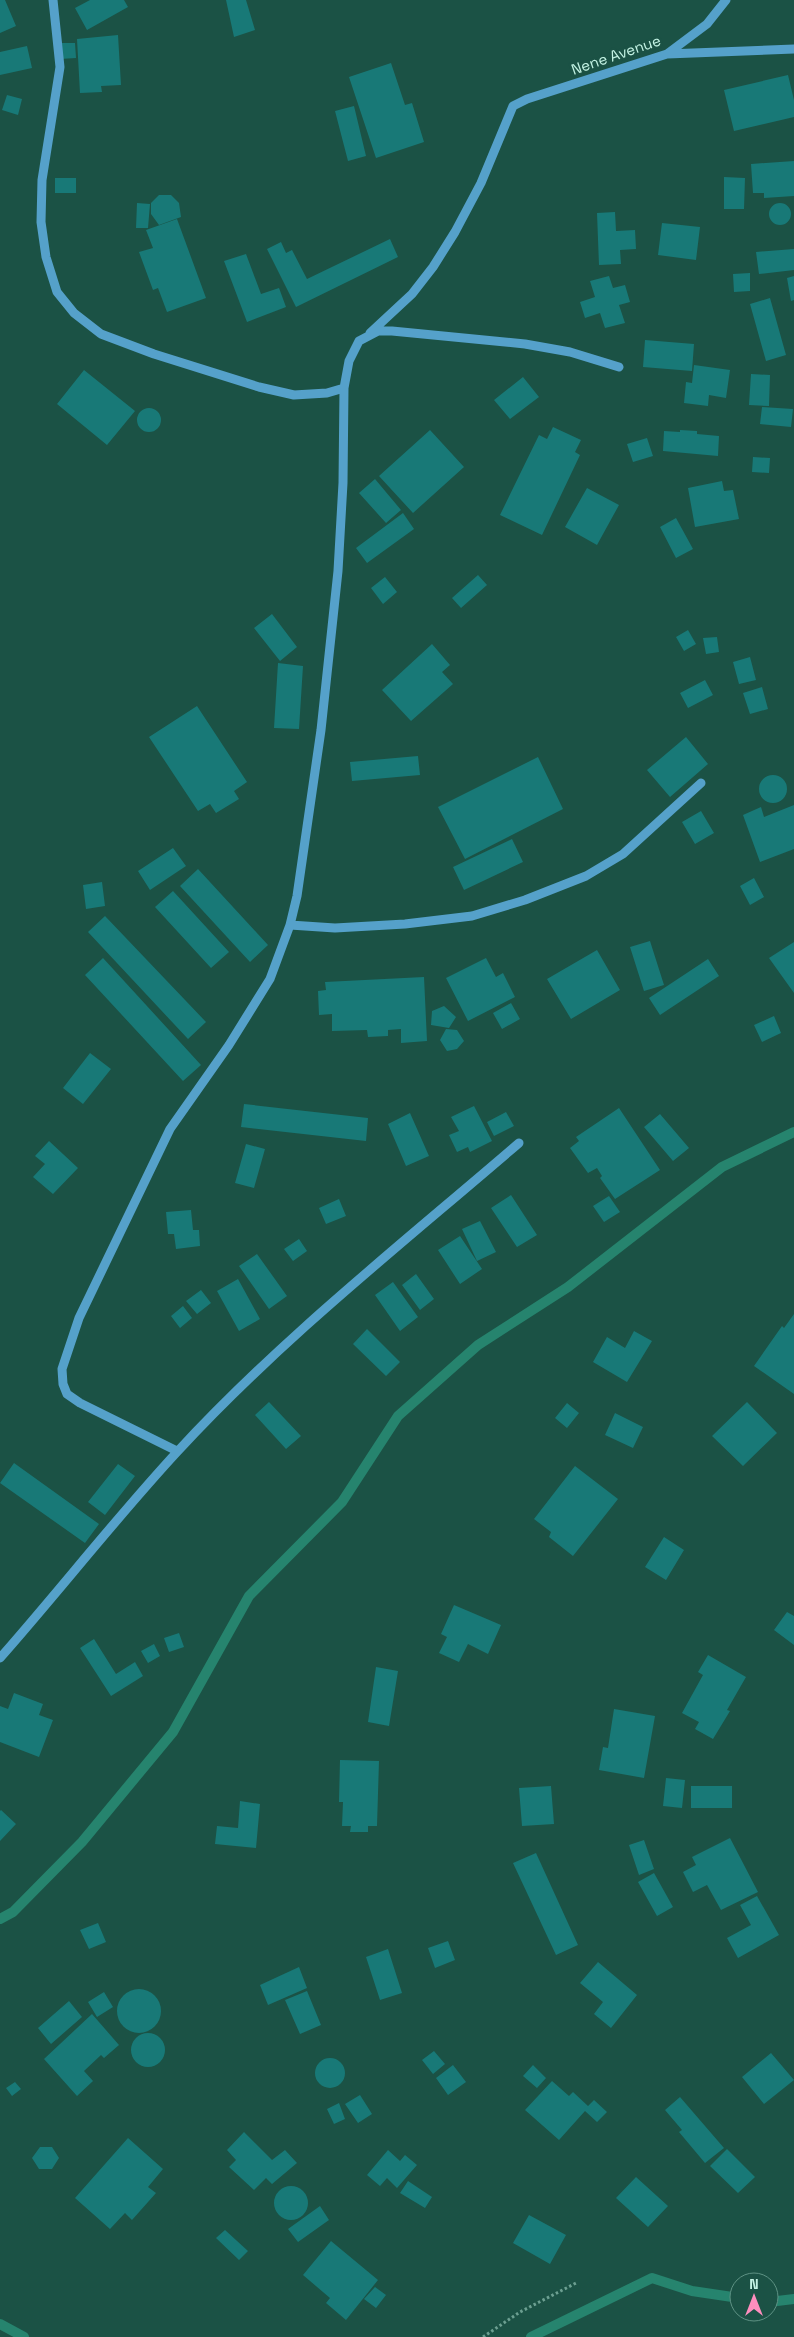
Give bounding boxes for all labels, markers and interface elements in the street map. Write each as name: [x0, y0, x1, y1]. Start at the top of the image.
street label: Nene Avenue: [569, 30, 663, 79]
north arrow: [729, 2272, 779, 2322]
text: N: [749, 2275, 759, 2293]

